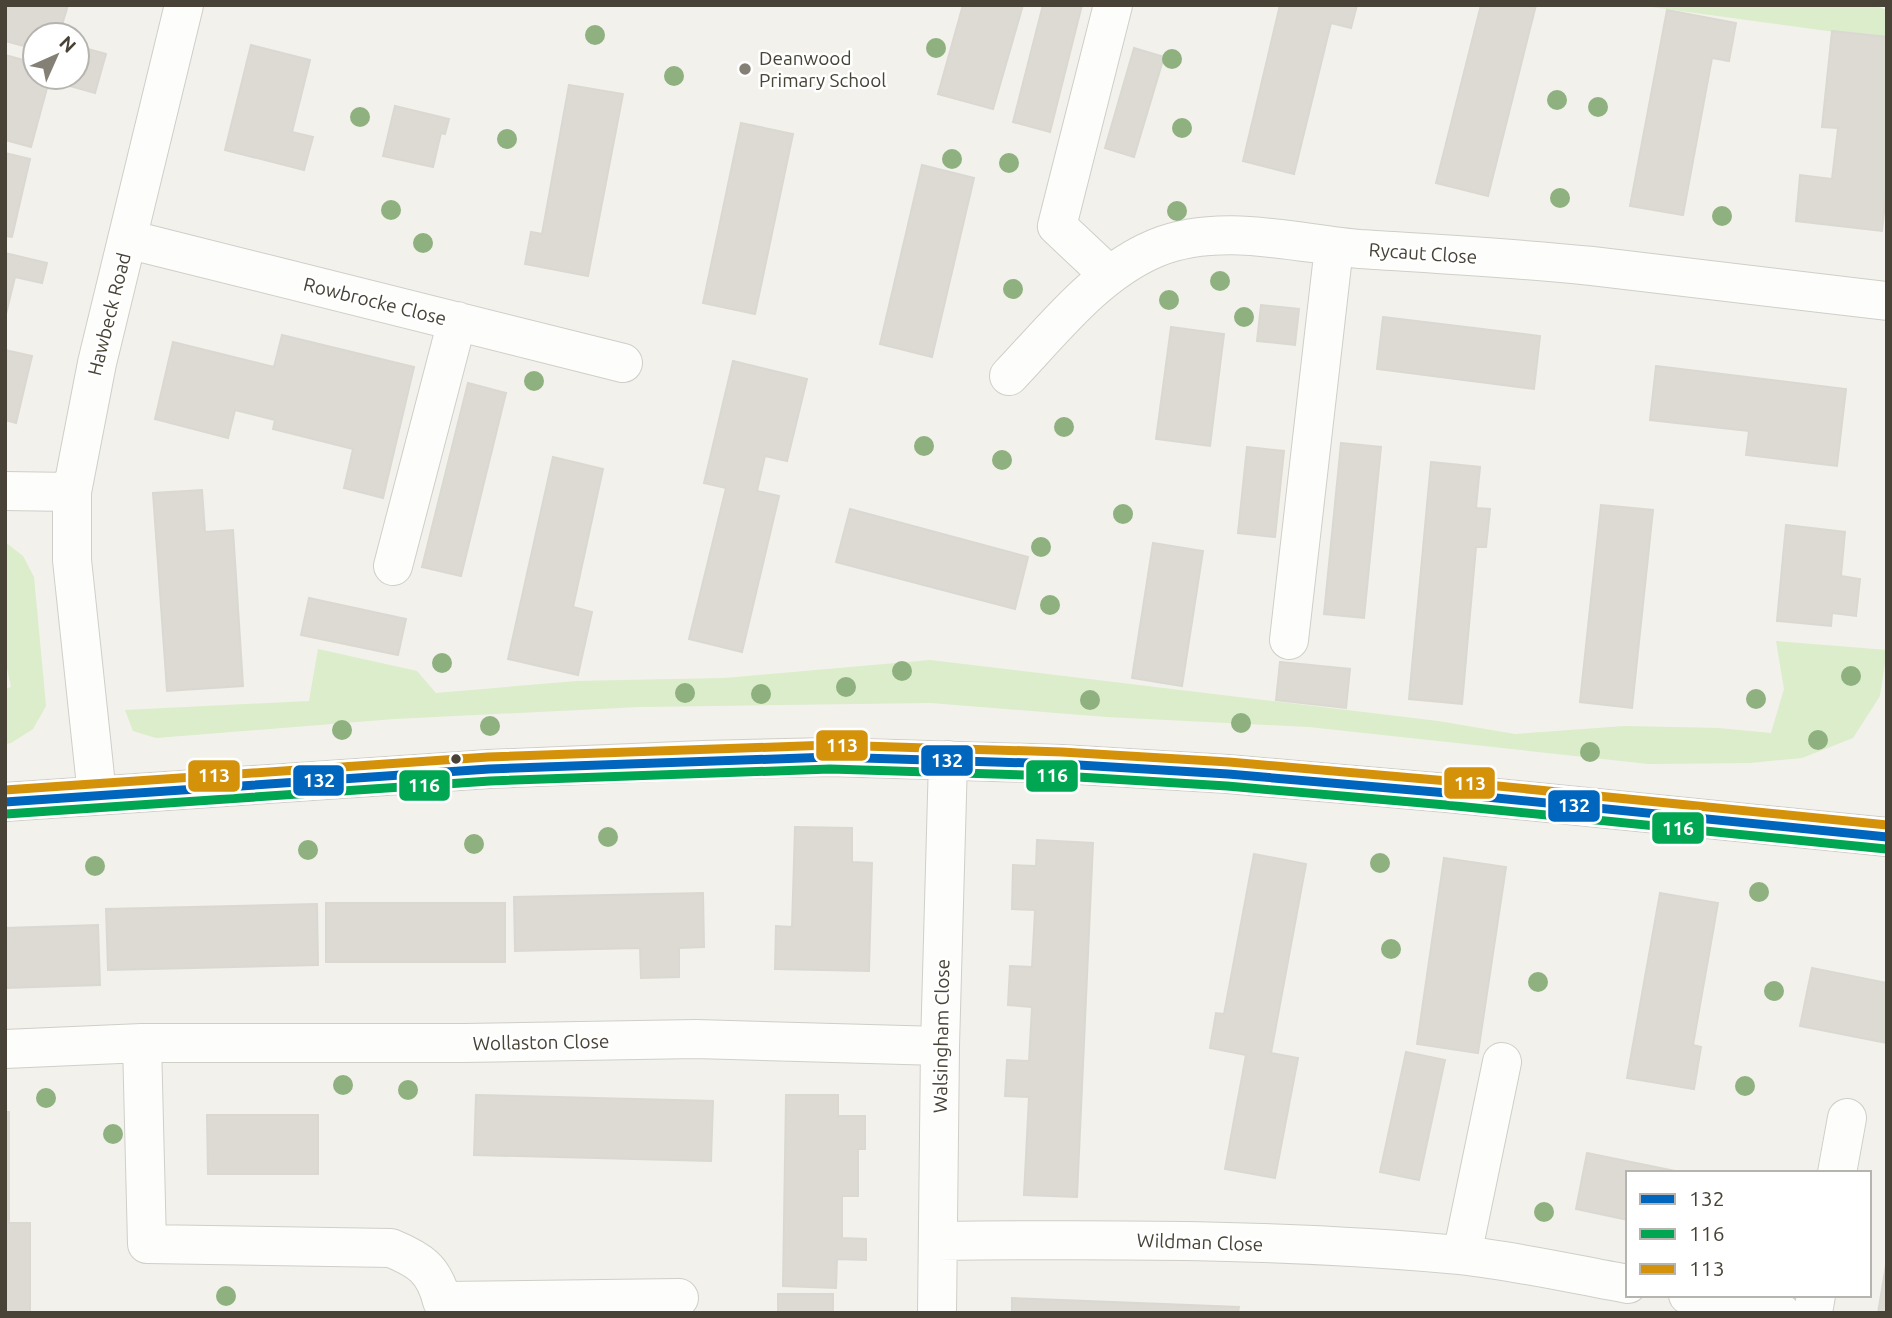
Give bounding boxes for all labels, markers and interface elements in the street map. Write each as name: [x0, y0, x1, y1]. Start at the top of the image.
north arrow: [21, 21, 91, 91]
text: N: [55, 31, 81, 57]
place label: Deanwood Primary School: [759, 47, 886, 91]
marker: Deanwood Primary School: [737, 61, 753, 77]
street label: Rycaut Close: [1368, 238, 1478, 268]
street label: Hawbeck Road: [83, 250, 135, 378]
street label: Rowbrocke Close: [301, 273, 449, 329]
line badge: 113: [815, 729, 869, 762]
text: 113: [826, 734, 858, 756]
line badge: 132: [920, 744, 974, 777]
text: 132: [931, 749, 963, 771]
unlabelled marker: [449, 752, 463, 766]
line badge: 113: [187, 759, 241, 793]
line badge: 116: [1025, 759, 1079, 793]
text: 113: [198, 764, 230, 786]
line badge: 132: [292, 764, 345, 797]
text: 116: [1036, 764, 1068, 786]
line badge: 113: [1443, 766, 1496, 800]
text: 132: [303, 769, 335, 791]
line badge: 116: [398, 769, 451, 802]
text: 113: [1454, 772, 1486, 794]
text: 116: [408, 774, 440, 796]
line badge: 132: [1547, 789, 1601, 823]
text: 132: [1558, 794, 1590, 816]
line badge: 116: [1651, 811, 1705, 845]
text: 116: [1662, 817, 1694, 839]
street label: Walsingham Close: [929, 959, 953, 1113]
street label: Wollaston Close: [472, 1030, 610, 1054]
legend: [1626, 1171, 1871, 1297]
text: 132: [1689, 1186, 1725, 1210]
text: 116: [1689, 1221, 1725, 1245]
street label: Wildman Close: [1136, 1229, 1264, 1255]
text: 113: [1689, 1256, 1725, 1280]

